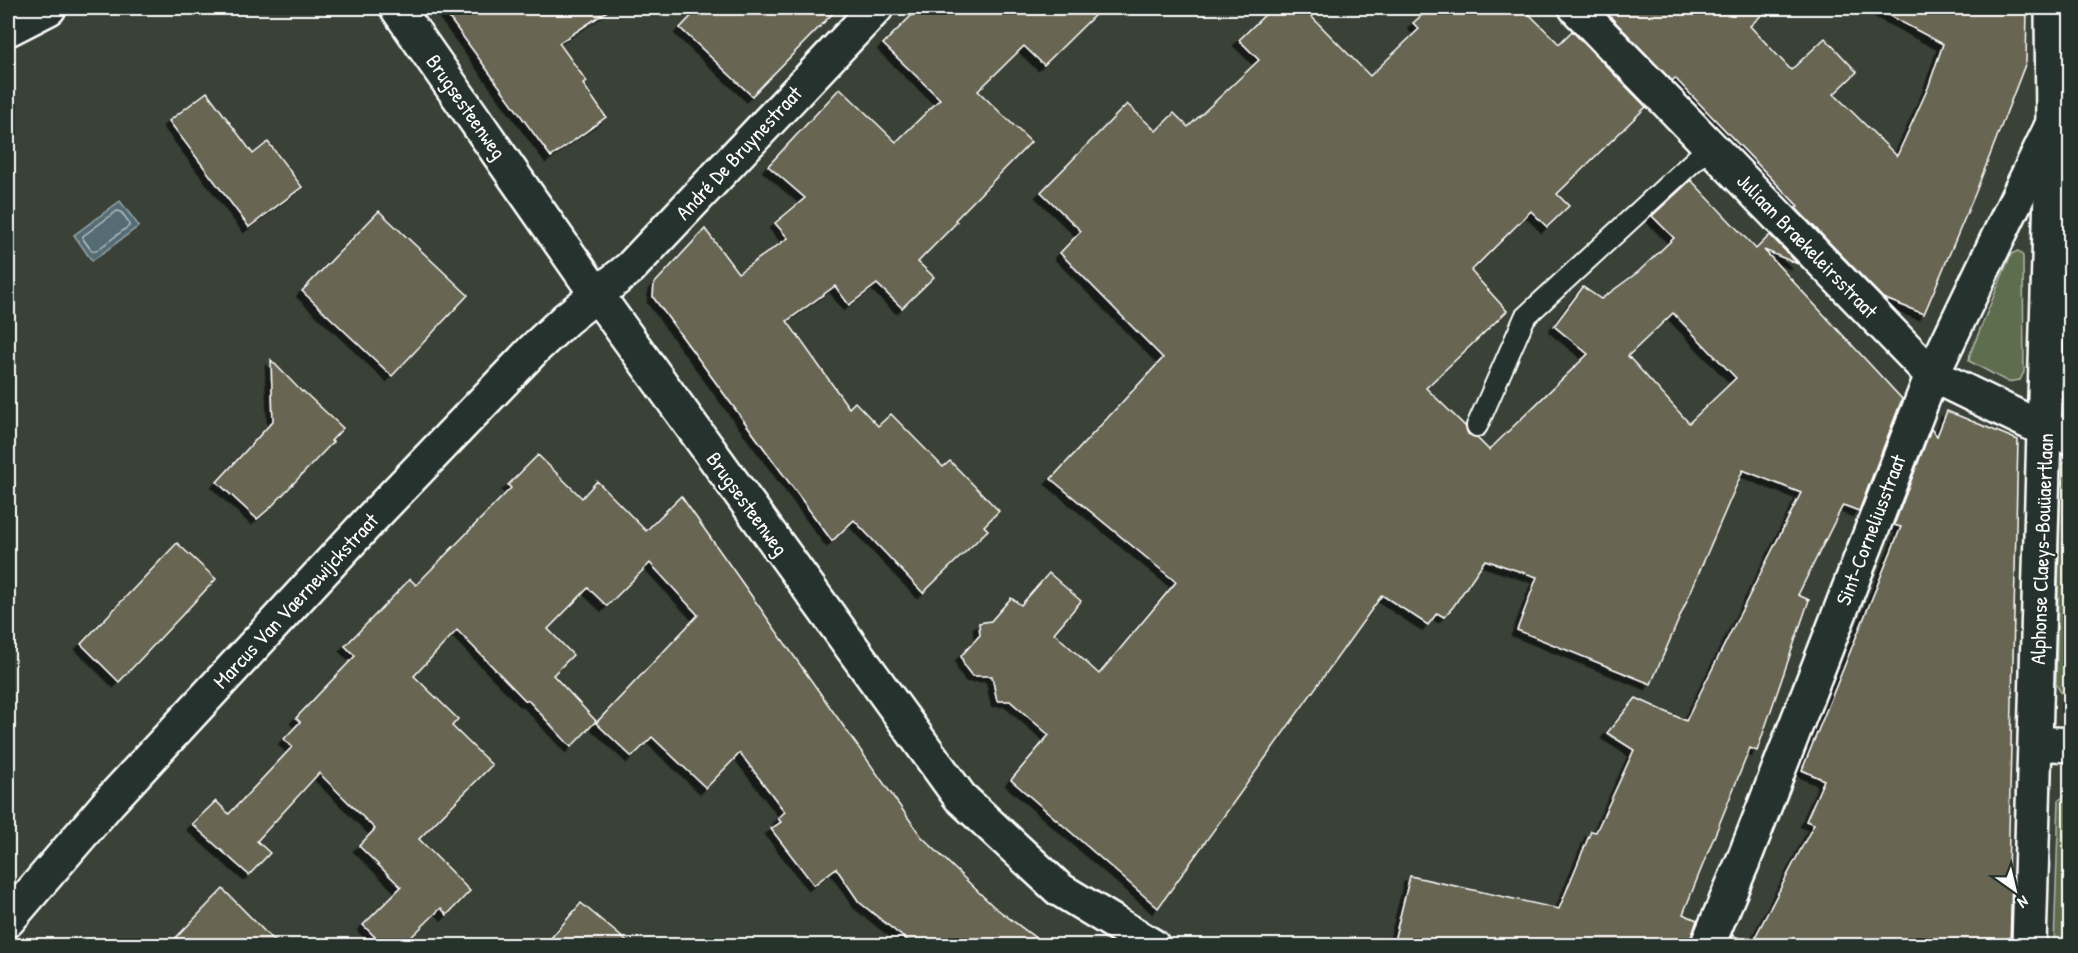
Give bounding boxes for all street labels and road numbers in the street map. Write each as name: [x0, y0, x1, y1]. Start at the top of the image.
street label: Brugsesteenweg: [420, 48, 513, 165]
street label: André De Bruynestraat: [669, 79, 809, 226]
street label: Juliaan Braekeleirsstraat: [1730, 167, 1885, 325]
street label: Alphonse Claeys-Bouüaertlaan: [2023, 433, 2060, 665]
street label: Brugsesteenweg: [700, 446, 795, 562]
street label: Sint-Corneliusstraat: [1828, 450, 1913, 609]
street label: Marcus Van Vaernewijckstraat: [207, 506, 385, 695]

